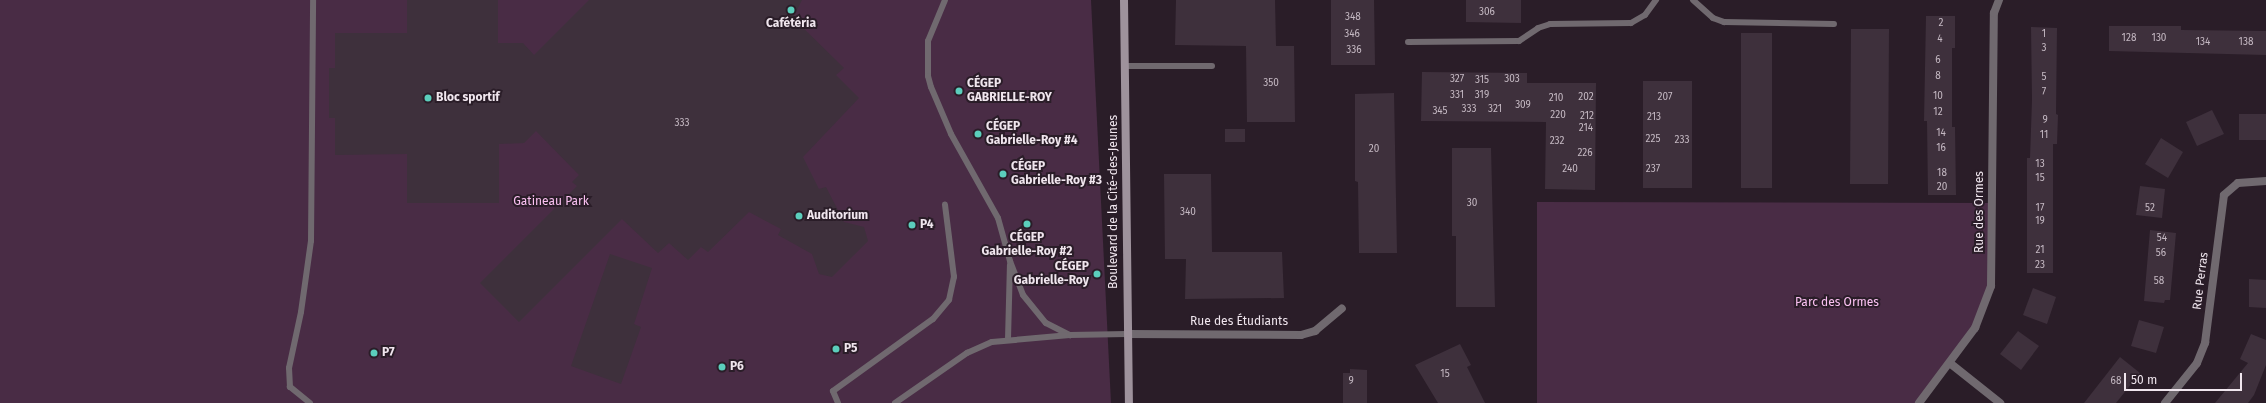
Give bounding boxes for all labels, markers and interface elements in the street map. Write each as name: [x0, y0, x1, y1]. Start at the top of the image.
marker: Cafétéria: [786, 5, 796, 15]
house number: 306: [1479, 7, 1495, 19]
house number: 348: [1345, 12, 1361, 24]
place label: Cafétéria: [766, 17, 816, 31]
house number: 2: [1939, 18, 1943, 30]
house number: 346: [1344, 29, 1360, 41]
house number: 1: [2042, 29, 2046, 41]
house number: 128: [2122, 33, 2136, 45]
house number: 130: [2152, 33, 2166, 45]
house number: 4: [1937, 34, 1943, 46]
house number: 134: [2196, 37, 2210, 49]
house number: 138: [2239, 37, 2253, 49]
house number: 3: [2042, 43, 2046, 55]
house number: 336: [1346, 45, 1362, 57]
house number: 6: [1935, 55, 1941, 67]
house number: 8: [1935, 71, 1941, 83]
house number: 5: [2041, 72, 2047, 84]
house number: 327: [1450, 74, 1464, 86]
house number: 303: [1504, 74, 1520, 86]
house number: 315: [1475, 75, 1489, 87]
place label: CÉGEP GABRIELLE-ROY: [967, 77, 1052, 105]
house number: 350: [1263, 78, 1279, 90]
marker: CÉGEP GABRIELLE-ROY: [954, 86, 964, 96]
house number: 7: [2042, 87, 2046, 99]
house number: 331: [1450, 90, 1464, 102]
house number: 319: [1475, 90, 1489, 102]
place label: Bloc sportif: [436, 91, 500, 105]
house number: 10: [1933, 91, 1943, 103]
house number: 202: [1578, 92, 1594, 104]
house number: 207: [1658, 92, 1672, 104]
marker: Bloc sportif: [423, 93, 433, 103]
house number: 210: [1549, 93, 1563, 105]
house number: 309: [1515, 100, 1531, 112]
house number: 333: [1462, 104, 1476, 116]
house number: 321: [1488, 104, 1502, 116]
house number: 345: [1432, 106, 1448, 118]
house number: 12: [1933, 107, 1943, 119]
house number: 220: [1550, 110, 1566, 122]
house number: 212: [1580, 111, 1594, 123]
house number: 213: [1647, 112, 1661, 124]
street label: Boulevard de la Cité-des-Jeunes: [1107, 115, 1121, 289]
house number: 9: [2042, 115, 2048, 127]
house number: 333: [675, 118, 689, 130]
place label: CÉGEP Gabrielle-Roy #4: [986, 120, 1078, 148]
house number: 214: [1579, 123, 1593, 135]
house number: 14: [1936, 128, 1946, 140]
marker: CÉGEP Gabrielle-Roy #4: [973, 129, 983, 139]
house number: 11: [2040, 130, 2048, 142]
house number: 225: [1646, 134, 1660, 146]
house number: 233: [1675, 135, 1689, 147]
house number: 232: [1550, 136, 1564, 148]
house number: 16: [1936, 143, 1946, 155]
house number: 20: [1369, 144, 1379, 156]
house number: 226: [1577, 148, 1593, 160]
house number: 13: [2035, 159, 2045, 171]
place label: CÉGEP Gabrielle-Roy #3: [1011, 160, 1102, 188]
house number: 240: [1562, 164, 1578, 176]
house number: 237: [1646, 164, 1660, 176]
house number: 18: [1937, 168, 1947, 180]
marker: CÉGEP Gabrielle-Roy #3: [998, 169, 1008, 179]
street label: Rue des Ormes: [1973, 171, 1987, 253]
house number: 15: [2035, 173, 2045, 185]
house number: 20: [1937, 182, 1947, 194]
park label: Gatineau Park: [513, 195, 589, 209]
house number: 30: [1467, 198, 1477, 210]
house number: 17: [2036, 203, 2044, 215]
house number: 52: [2145, 203, 2155, 215]
house number: 340: [1180, 207, 1196, 219]
place label: Auditorium: [807, 209, 868, 223]
marker: Auditorium: [794, 211, 804, 221]
house number: 19: [2035, 216, 2045, 228]
place label: P4: [920, 218, 933, 232]
marker: CÉGEP Gabrielle-Roy #2: [1022, 219, 1032, 229]
marker: P4: [907, 220, 917, 230]
place label: CÉGEP Gabrielle-Roy #2: [982, 231, 1072, 259]
house number: 54: [2157, 233, 2167, 245]
house number: 21: [2035, 245, 2045, 257]
house number: 56: [2156, 248, 2166, 260]
street label: Rue Perras: [2190, 251, 2212, 311]
place label: CÉGEP Gabrielle-Roy: [1014, 260, 1089, 288]
house number: 23: [2035, 260, 2045, 272]
marker: CÉGEP Gabrielle-Roy: [1092, 269, 1102, 279]
house number: 58: [2154, 276, 2164, 288]
park label: Parc des Ormes: [1795, 296, 1879, 310]
street label: Rue des Étudiants: [1190, 315, 1288, 329]
place label: P5: [844, 342, 857, 356]
marker: P5: [831, 344, 841, 354]
place label: P7: [382, 346, 395, 360]
marker: P7: [369, 348, 379, 358]
place label: P6: [730, 360, 744, 374]
marker: P6: [717, 362, 727, 372]
scale bar: [2126, 365, 2244, 391]
house number: 15: [1440, 369, 1450, 381]
text: 50 m: [2131, 373, 2157, 387]
house number: 9: [1348, 376, 1354, 388]
house number: 68: [2111, 376, 2121, 388]

